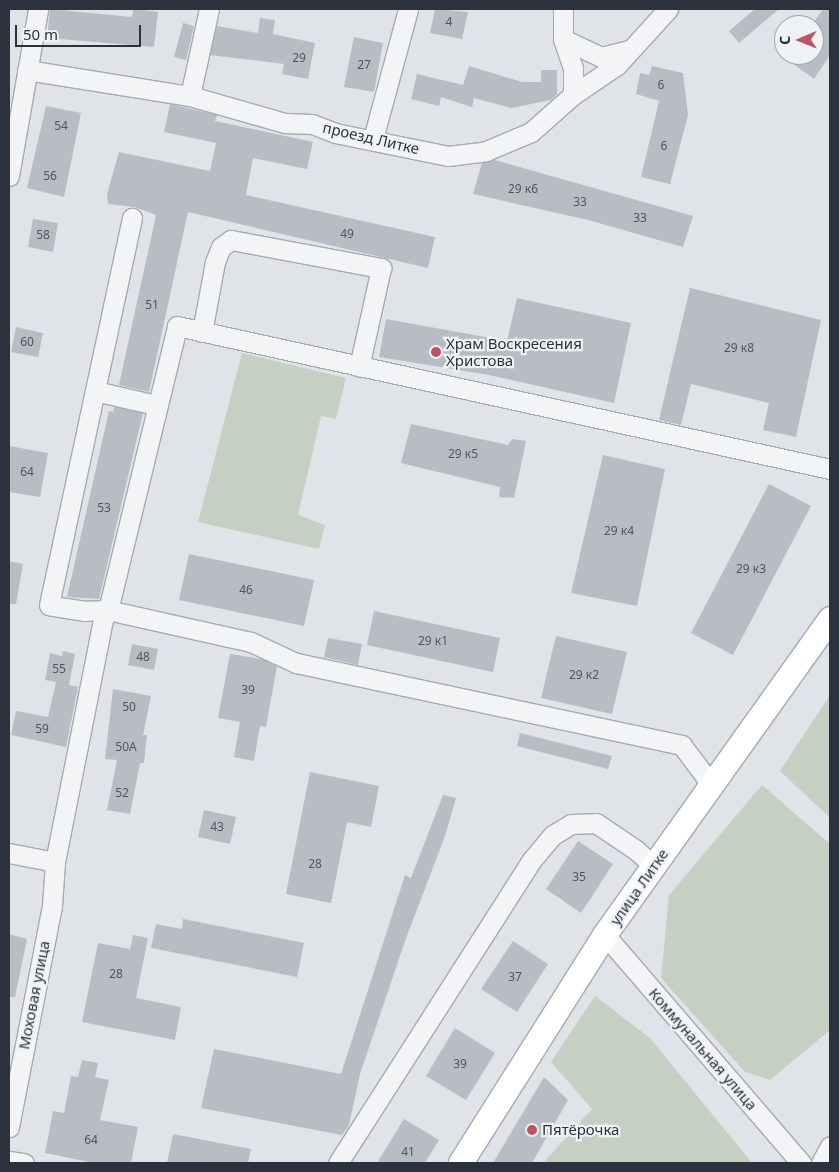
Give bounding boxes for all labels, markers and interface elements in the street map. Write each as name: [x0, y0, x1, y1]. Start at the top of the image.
scale bar: [18, 15, 144, 47]
house number: 4: [446, 15, 452, 29]
north arrow: [774, 15, 824, 65]
text: 50 m: [23, 24, 58, 44]
text: С: [775, 36, 794, 45]
house number: 29: [292, 51, 306, 65]
house number: 27: [357, 58, 371, 72]
house number: 6: [658, 78, 664, 92]
street label: проезд Литке: [321, 118, 421, 158]
house number: 54: [54, 119, 68, 133]
house number: 6: [661, 139, 667, 153]
house number: 56: [43, 169, 57, 183]
house number: 29 к6: [508, 182, 538, 196]
house number: 33: [573, 195, 587, 209]
house number: 33: [633, 211, 647, 225]
house number: 49: [340, 227, 354, 241]
house number: 58: [36, 228, 50, 242]
house number: 51: [145, 298, 159, 312]
place label: Храм Воскресения Христова: [446, 334, 582, 369]
house number: 60: [20, 335, 34, 349]
house number: 29 к8: [724, 341, 754, 355]
marker: Храм Воскресения Христова: [430, 346, 442, 358]
house number: 29 к5: [448, 447, 478, 461]
house number: 64: [20, 465, 34, 479]
house number: 53: [97, 501, 111, 515]
house number: 29 к4: [604, 524, 634, 538]
house number: 29 к3: [736, 562, 766, 576]
house number: 46: [239, 583, 253, 597]
house number: 29 к1: [418, 634, 448, 648]
house number: 48: [136, 650, 150, 664]
house number: 55: [52, 662, 66, 676]
house number: 29 к2: [569, 668, 599, 682]
house number: 39: [241, 683, 255, 697]
house number: 50: [122, 700, 136, 714]
house number: 59: [35, 722, 49, 736]
house number: 50А: [115, 740, 137, 754]
house number: 52: [115, 786, 129, 800]
house number: 43: [210, 820, 224, 834]
street label: улица Литке: [606, 845, 672, 929]
house number: 28: [308, 857, 322, 871]
house number: 35: [572, 870, 586, 884]
street label: Моховая улица: [15, 939, 53, 1051]
house number: 28: [109, 967, 123, 981]
house number: 37: [508, 970, 522, 984]
street label: Коммунальная улица: [645, 984, 761, 1114]
house number: 39: [453, 1057, 467, 1071]
place label: Пятёрочка: [542, 1121, 619, 1139]
marker: Пятёрочка: [526, 1124, 538, 1136]
house number: 64: [84, 1133, 98, 1147]
house number: 41: [401, 1145, 415, 1159]

